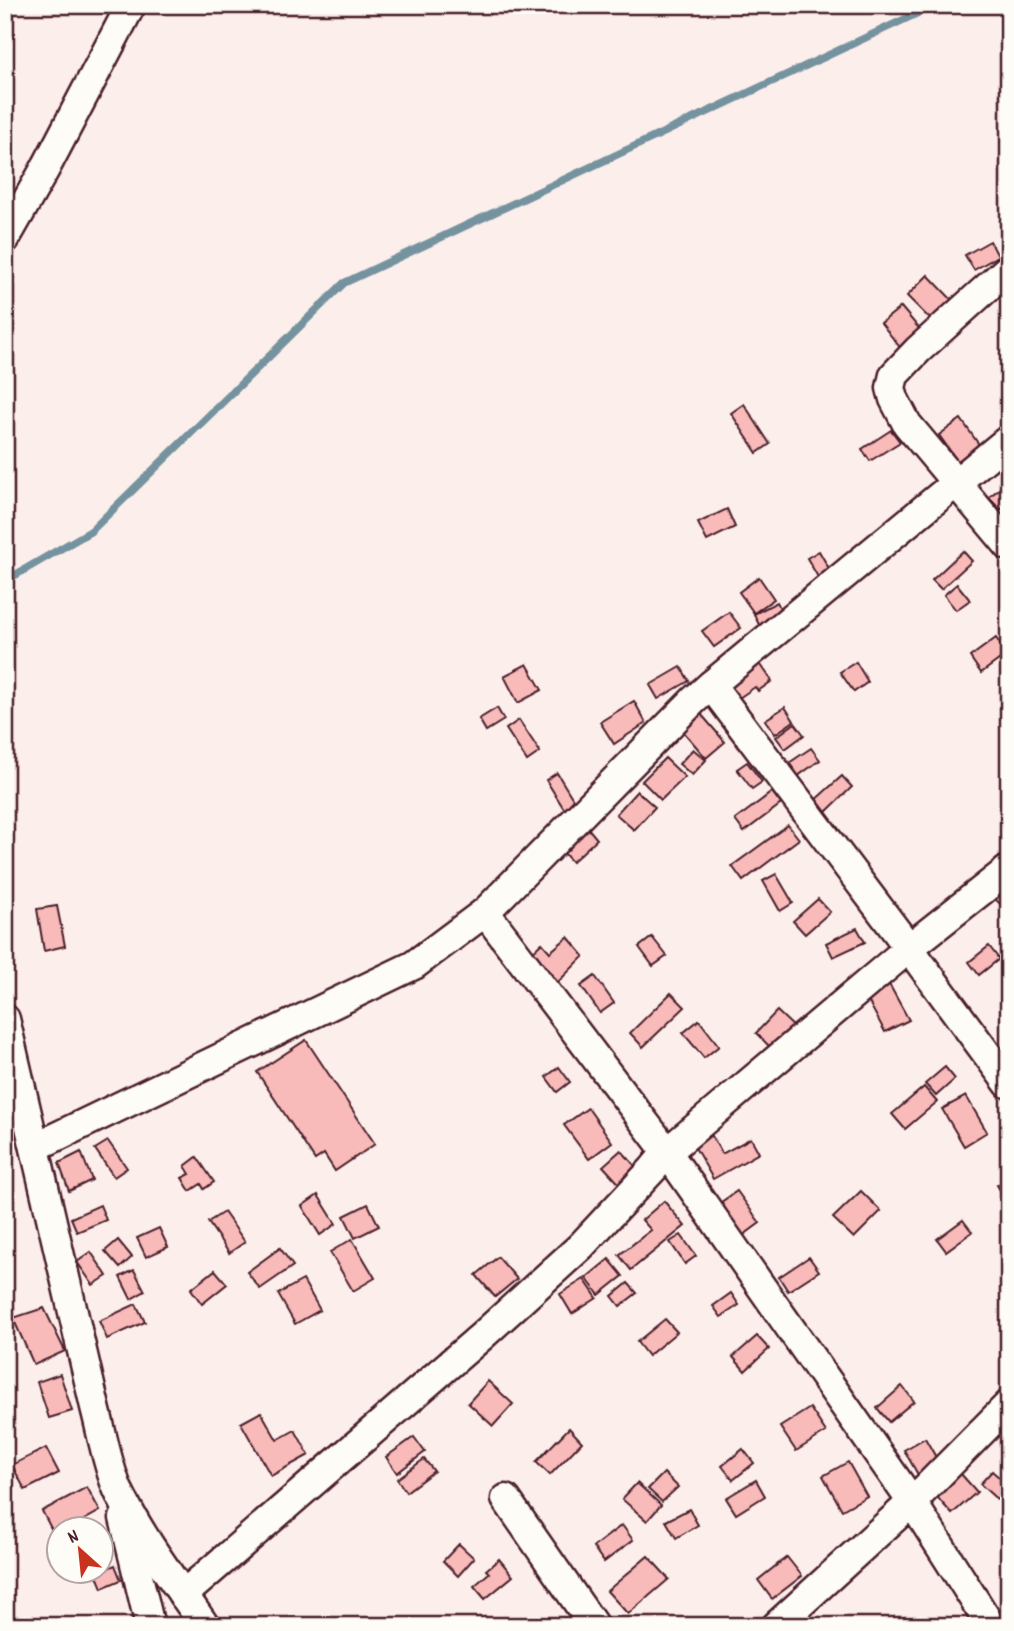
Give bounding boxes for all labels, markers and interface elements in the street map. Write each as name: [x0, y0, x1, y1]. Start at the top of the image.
north arrow: [46, 1516, 116, 1586]
text: N: [64, 1524, 84, 1552]

